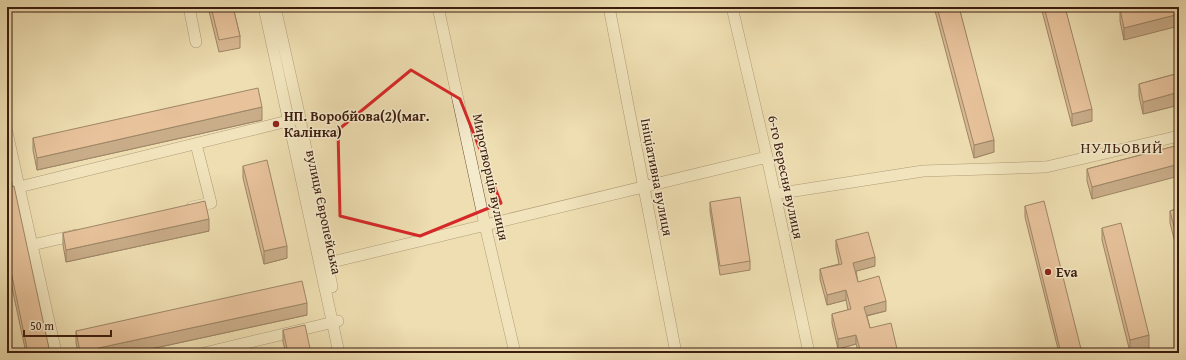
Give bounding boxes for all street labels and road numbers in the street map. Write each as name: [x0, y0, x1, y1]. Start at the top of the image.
street label: Миротворців вулиця: [468, 112, 514, 242]
street label: 6-го Вересня вулиця: [763, 113, 809, 241]
street label: Ініціативна вулиця: [636, 116, 678, 238]
street label: вулиця Європейська: [301, 148, 347, 276]

